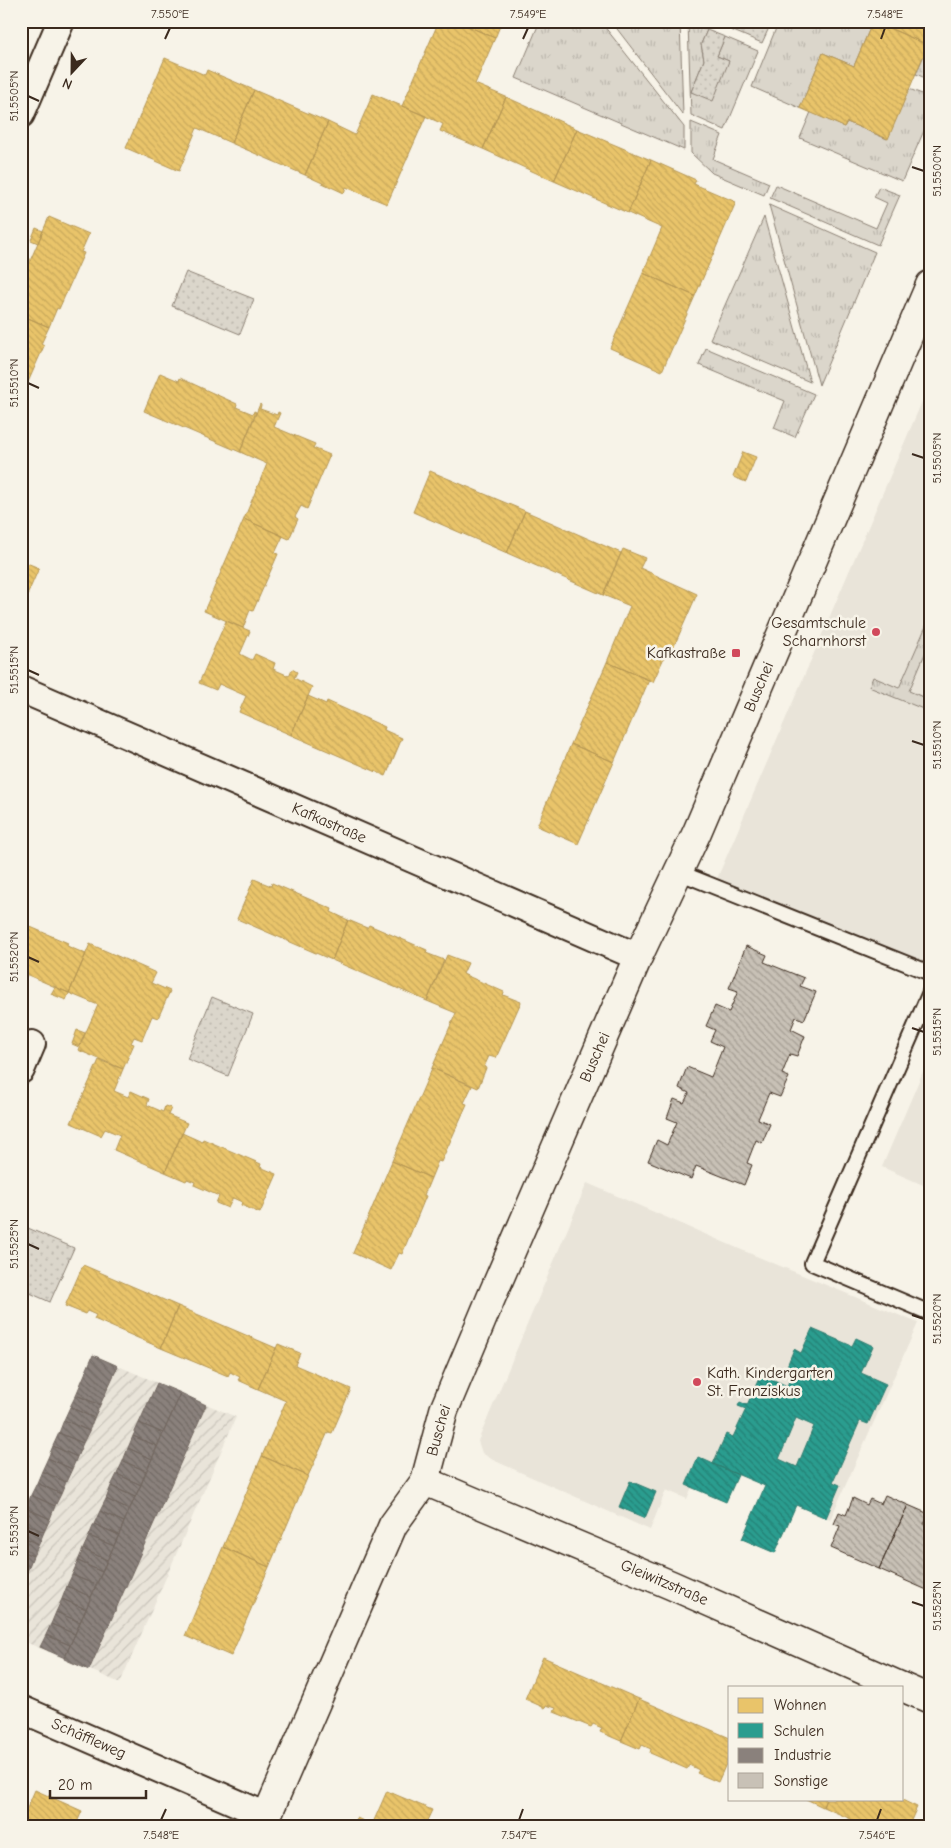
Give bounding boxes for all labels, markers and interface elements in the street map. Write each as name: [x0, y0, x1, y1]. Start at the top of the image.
text: 7.550°E: [151, 7, 189, 21]
text: 7.549°E: [510, 7, 546, 21]
text: 7.548°E: [867, 7, 903, 21]
north arrow: [48, 48, 98, 98]
text: 51.5505°N: [7, 71, 21, 121]
text: N: [60, 74, 75, 93]
text: 51.5500°N: [930, 145, 944, 197]
text: 51.5510°N: [7, 358, 21, 408]
text: 51.5505°N: [930, 433, 944, 483]
place label: Gesamtschule Scharnhorst: [771, 614, 866, 650]
marker: Gesamtschule Scharnhorst: [870, 626, 882, 638]
place label: Kafkastraße: [647, 644, 726, 662]
text: 51.5515°N: [7, 646, 21, 694]
marker: Kafkastraße: [730, 647, 742, 659]
street label: Buschei: [740, 659, 777, 715]
text: 51.5510°N: [930, 720, 944, 770]
street label: Kafkastraße: [289, 799, 369, 847]
text: 51.5520°N: [7, 932, 21, 982]
text: 51.5515°N: [930, 1008, 944, 1056]
street label: Buschei: [576, 1029, 614, 1085]
text: 51.5525°N: [7, 1219, 21, 1269]
text: 51.5520°N: [930, 1294, 944, 1344]
place label: Kath. Kindergarten St. Franziskus: [707, 1364, 833, 1400]
marker: Kath. Kindergarten St. Franziskus: [691, 1376, 703, 1388]
street label: Buschei: [423, 1402, 454, 1458]
text: 51.5530°N: [7, 1506, 21, 1556]
street label: Gleiwitzstraße: [618, 1556, 711, 1609]
text: 51.5525°N: [930, 1581, 944, 1631]
legend: [728, 1686, 904, 1800]
text: Wohnen: [774, 1696, 827, 1714]
street label: Schäffleweg: [49, 1714, 129, 1763]
text: Schulen: [774, 1722, 824, 1740]
text: Industrie: [774, 1746, 832, 1764]
scale bar: [50, 1768, 146, 1800]
text: Sonstige: [774, 1772, 828, 1790]
text: 20 m: [58, 1776, 92, 1794]
text: 7.548°E: [143, 1828, 179, 1842]
text: 7.547°E: [501, 1828, 537, 1842]
text: 7.546°E: [859, 1828, 895, 1842]

